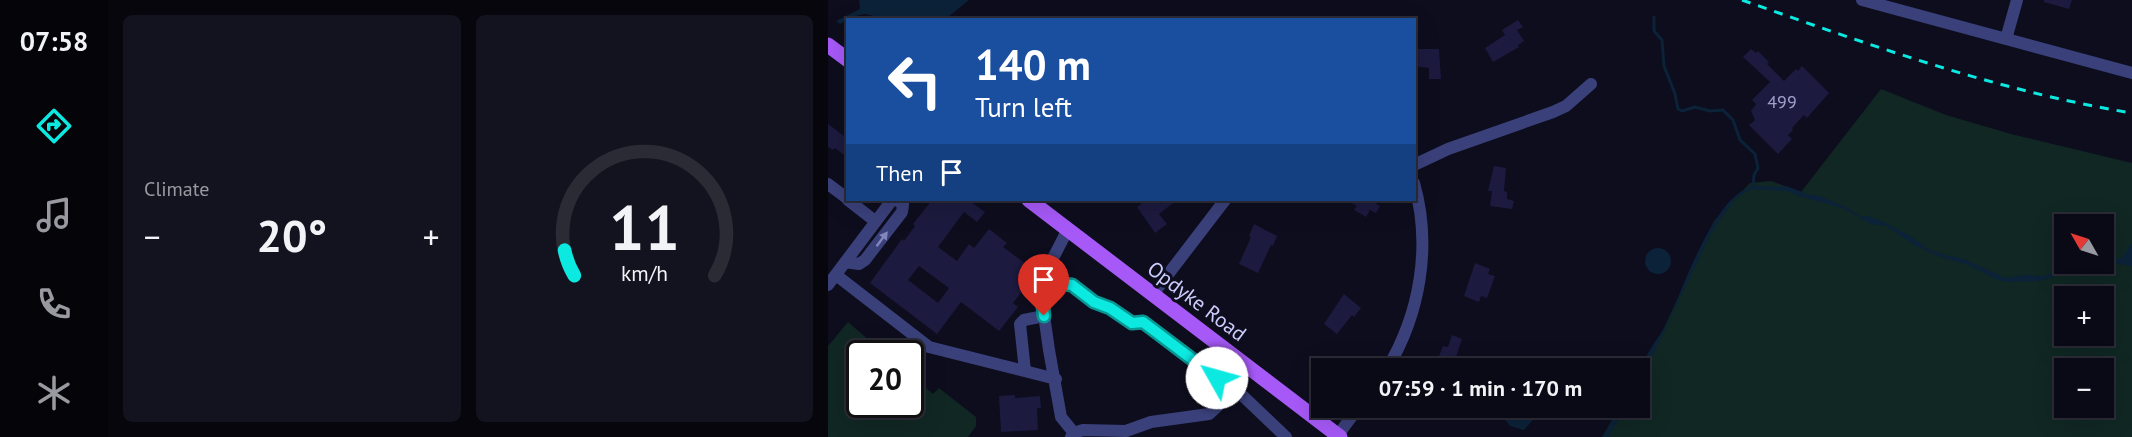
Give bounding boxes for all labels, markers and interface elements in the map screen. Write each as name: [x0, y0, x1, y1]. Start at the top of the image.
text: 07:58: [20, 24, 88, 58]
text: 140 m: [975, 37, 1091, 92]
icon: left: [876, 42, 954, 120]
text: Turn left: [975, 90, 1072, 124]
house number: 499: [1767, 90, 1797, 113]
icon: directions: [33, 105, 75, 147]
icon: arrive: [935, 156, 968, 189]
text: Then: [876, 159, 923, 187]
text: Climate: [144, 176, 210, 202]
text: 11: [609, 186, 680, 267]
icon: music: [33, 194, 75, 236]
text: 20°: [256, 206, 327, 264]
north arrow: [2054, 214, 2114, 274]
map controls: [2054, 214, 2114, 418]
text: −: [144, 215, 161, 258]
text: +: [423, 215, 439, 258]
one-way arrow: [876, 231, 888, 247]
pin: [1018, 254, 1069, 316]
street label: Opdyke Road: [1142, 255, 1252, 347]
text: km/h: [621, 259, 668, 287]
icon: arrive: [1027, 263, 1060, 296]
icon: phone: [33, 283, 75, 325]
button: +: [2054, 286, 2114, 346]
speed limit sign: 20: [846, 340, 924, 418]
position arrow: [1185, 346, 1249, 410]
button: −: [2054, 358, 2114, 418]
icon: climate: [33, 372, 75, 414]
text: 07:59 · 1 min · 170 m: [1379, 374, 1582, 402]

